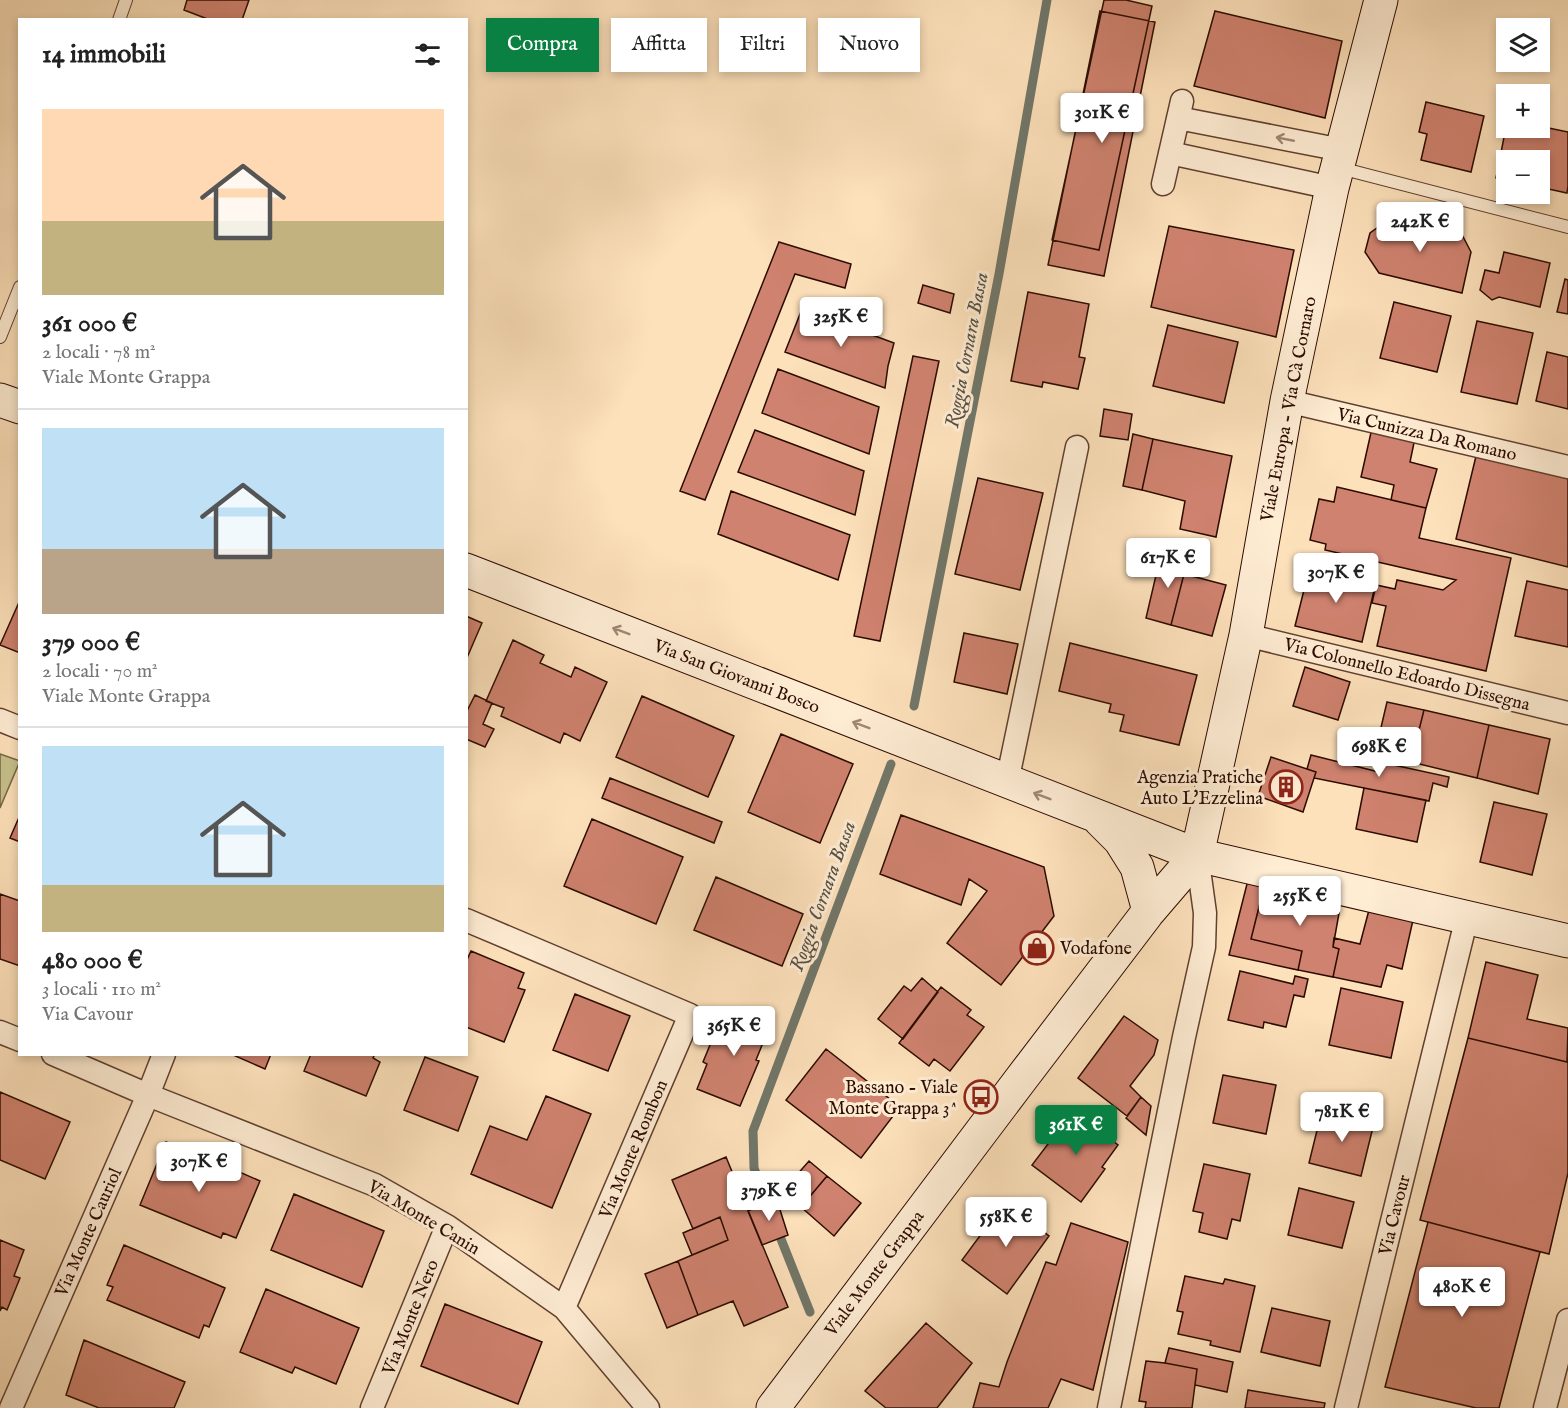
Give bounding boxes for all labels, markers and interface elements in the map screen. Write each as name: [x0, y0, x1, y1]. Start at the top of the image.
chip: Compra: [486, 18, 599, 72]
chip: Affitta: [611, 18, 707, 72]
chip: Filtri: [719, 18, 806, 72]
chip: Nuovo: [818, 18, 920, 72]
map controls: [1496, 18, 1550, 204]
button: layers: [1496, 18, 1550, 72]
text: 14 immobili: [42, 38, 166, 71]
icon: filters: [411, 38, 444, 71]
button: +: [1496, 84, 1550, 138]
pin: 301K €: [1053, 93, 1151, 144]
text: 301K €: [1074, 100, 1130, 125]
one-way arrow: [1276, 133, 1295, 144]
icon: home: [189, 148, 297, 256]
button: −: [1496, 150, 1550, 204]
pin: 242K €: [1371, 202, 1469, 253]
text: 242K €: [1390, 209, 1450, 234]
water label: Roggia Cornara Bassa: [940, 270, 996, 430]
street label: Viale Europa - Via Cà Cornaro: [1256, 294, 1323, 525]
pin: 325K €: [792, 297, 890, 348]
text: 325K €: [814, 304, 868, 329]
text: 361 000 €: [42, 307, 137, 340]
text: 2 locali · 78 m²: [42, 340, 156, 365]
text: Viale Monte Grappa: [42, 365, 211, 390]
street label: Via Cunizza Da Romano: [1334, 403, 1519, 467]
icon: home: [189, 467, 297, 575]
pin: 617K €: [1119, 538, 1217, 589]
text: 617K €: [1140, 545, 1196, 570]
pin: 307K €: [1287, 553, 1385, 604]
text: 307K €: [1307, 560, 1365, 585]
one-way arrow: [612, 625, 630, 636]
text: 379 000 €: [42, 626, 140, 659]
street label: Via Colonnello Edoardo Dissegna: [1280, 633, 1532, 717]
street label: Via San Giovanni Bosco: [649, 635, 823, 720]
text: 2 locali · 70 m²: [42, 659, 158, 684]
text: Viale Monte Grappa: [42, 684, 211, 709]
one-way arrow: [852, 719, 871, 730]
pin: 698K €: [1330, 727, 1428, 778]
text: 698K €: [1351, 734, 1407, 759]
place label: Agenzia Pratiche Auto L'Ezzelina: [1136, 767, 1263, 811]
building icon: Agenzia Pratiche Auto L'Ezzelina: [1268, 769, 1304, 805]
icon: home: [189, 785, 297, 893]
one-way arrow: [1034, 790, 1052, 801]
water label: Roggia Cornara Bassa: [785, 818, 863, 975]
pin: 255K €: [1251, 876, 1349, 927]
text: 255K €: [1273, 883, 1327, 908]
shop icon: Vodafone: [1019, 930, 1055, 966]
place label: Vodafone: [1059, 938, 1132, 961]
text: 480 000 €: [42, 944, 143, 977]
text: 3 locali · 110 m²: [42, 977, 161, 1002]
text: Via Cavour: [42, 1002, 133, 1027]
pin: 365K €: [685, 1006, 783, 1057]
text: 365K €: [707, 1013, 761, 1038]
street label: Via Monte Rombon: [594, 1076, 674, 1223]
place label: Bassano - Viale Monte Grappa 3^: [829, 1077, 958, 1121]
bus stop icon: Bassano - Viale Monte Grappa 3^: [963, 1079, 999, 1115]
pin: 781K €: [1293, 1092, 1391, 1143]
text: 781K €: [1314, 1099, 1370, 1124]
pin: 361K €: [1027, 1105, 1125, 1156]
text: 361K €: [1049, 1112, 1103, 1137]
pin: 307K €: [150, 1142, 248, 1193]
text: 307K €: [170, 1149, 228, 1174]
street label: Via Monte Cauriol: [50, 1165, 128, 1301]
pin: 379K €: [720, 1171, 818, 1222]
street label: Via Cavour: [1374, 1172, 1417, 1259]
street label: Via Monte Canin: [362, 1175, 484, 1261]
text: 379K €: [741, 1178, 797, 1203]
pin: 558K €: [957, 1197, 1055, 1248]
text: 558K €: [980, 1204, 1032, 1229]
street label: Viale Monte Grappa: [820, 1206, 930, 1342]
street label: Via Monte Nero: [377, 1256, 445, 1379]
pin: 480K €: [1413, 1267, 1511, 1318]
text: 480K €: [1433, 1274, 1491, 1299]

